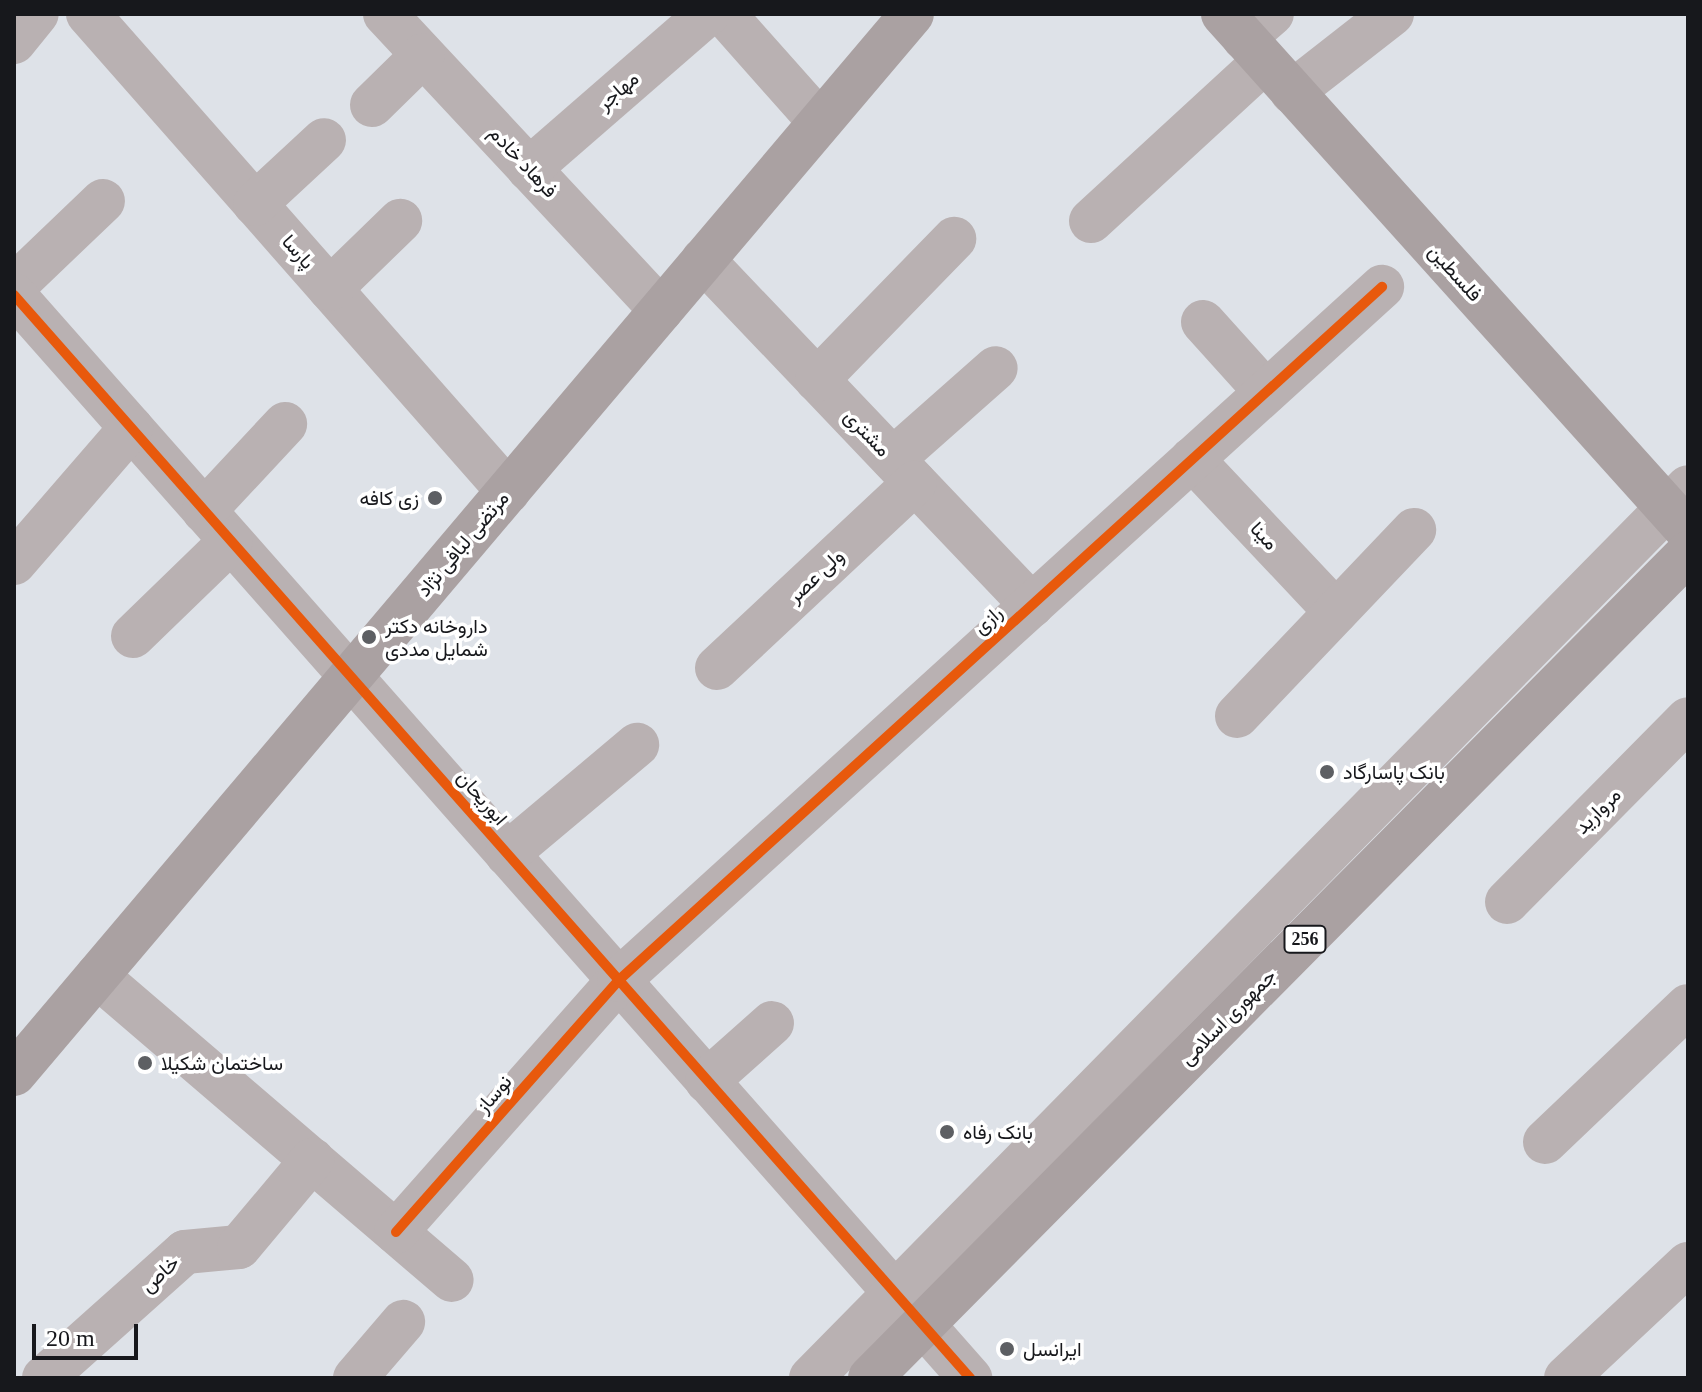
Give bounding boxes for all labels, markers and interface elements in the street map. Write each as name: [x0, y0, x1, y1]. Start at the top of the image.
street label: مهاجر: [592, 67, 644, 115]
street label: فرهاد خادم: [484, 121, 562, 203]
street label: پارسا: [277, 230, 319, 274]
street label: فلسطین: [1423, 240, 1487, 306]
street label: مشتری: [839, 404, 895, 462]
place label: زی کافه: [359, 486, 419, 510]
street label: مرتضی لبافی نژاد: [412, 486, 514, 602]
marker: زی کافه: [426, 489, 444, 507]
street label: مینا: [1245, 517, 1283, 555]
street label: ولی عصر: [783, 544, 849, 608]
street label: رازی: [968, 601, 1008, 639]
place label: داروخانه دکتر شمایل مددی: [385, 614, 488, 661]
marker: داروخانه دکتر شمایل مددی: [360, 628, 378, 646]
place label: بانک پاسارگاد: [1343, 760, 1445, 784]
marker: بانک پاسارگاد: [1318, 763, 1336, 781]
street label: ابوریحان: [452, 766, 512, 830]
street label: مروارید: [1570, 783, 1626, 839]
road number: 256: [1283, 925, 1327, 953]
street label: جمهوری اسلامی: [1175, 964, 1281, 1070]
place label: ساختمان شکیلا: [161, 1051, 283, 1075]
marker: ساختمان شکیلا: [136, 1054, 154, 1072]
street label: نوساز: [471, 1070, 517, 1118]
place label: بانک رفاه: [963, 1120, 1033, 1144]
marker: بانک رفاه: [938, 1123, 956, 1141]
street label: خاص: [136, 1251, 184, 1297]
scale bar: [36, 1308, 142, 1358]
text: 20 m: [46, 1325, 95, 1351]
place label: ایرانسل: [1023, 1337, 1082, 1361]
marker: ایرانسل: [998, 1340, 1016, 1358]

